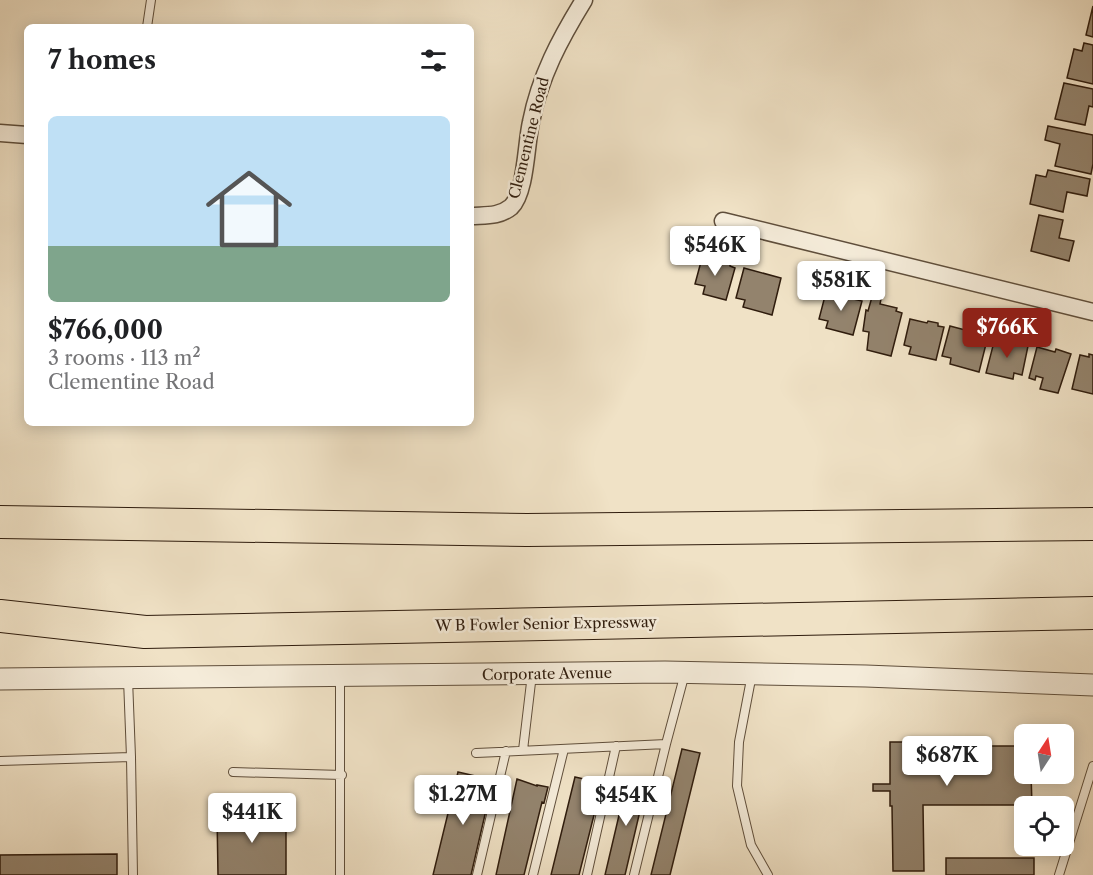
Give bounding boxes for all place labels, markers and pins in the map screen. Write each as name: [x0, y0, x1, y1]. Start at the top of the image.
pin: $546K: [673, 226, 757, 277]
pin: $581K: [799, 261, 883, 312]
pin: $766K: [965, 308, 1049, 359]
pin: $687K: [905, 736, 989, 787]
pin: $1.27M: [414, 775, 512, 826]
pin: $454K: [584, 776, 668, 827]
pin: $441K: [210, 793, 294, 844]

